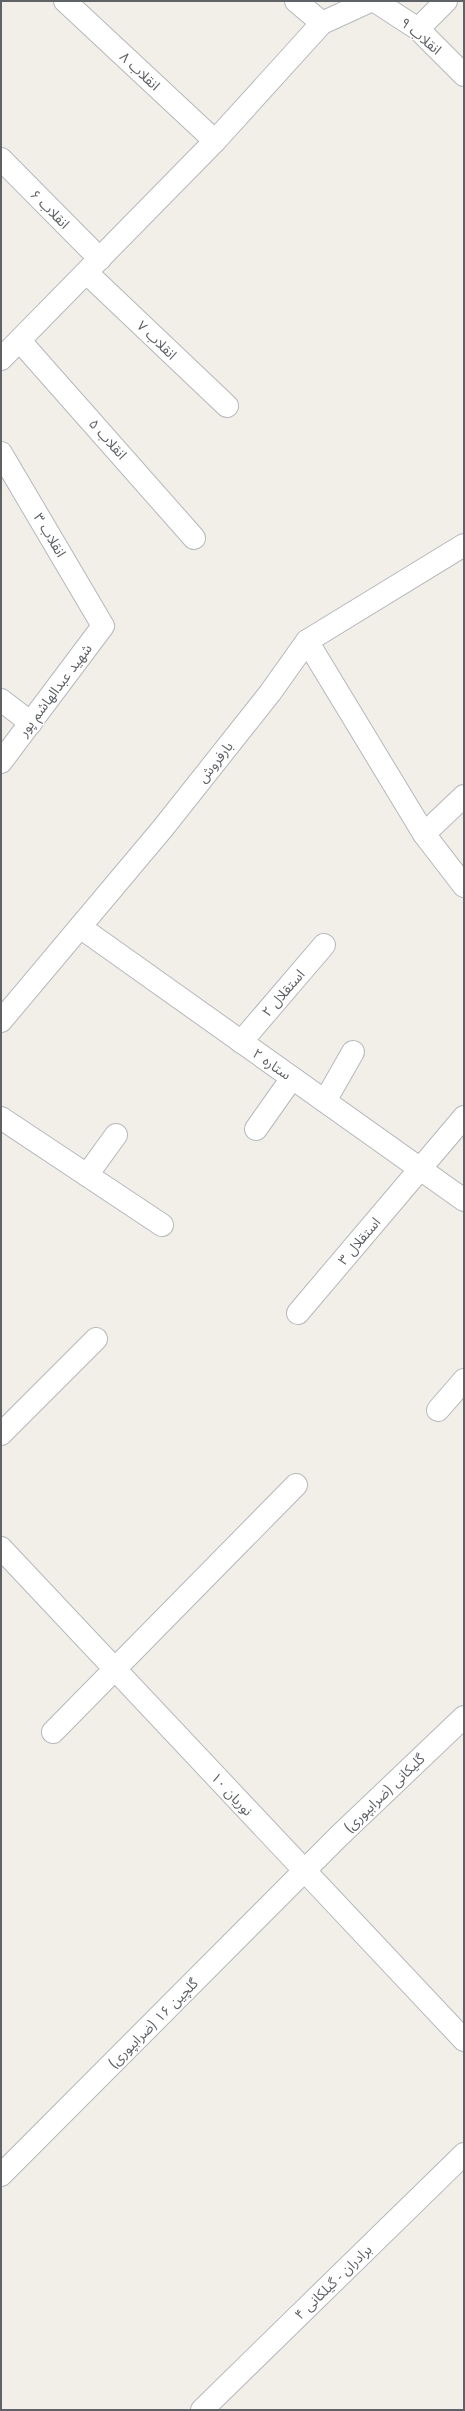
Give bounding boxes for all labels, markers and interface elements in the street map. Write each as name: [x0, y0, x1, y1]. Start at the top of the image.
street label: انقلاب ۹: [396, 13, 446, 59]
street label: انقلاب ۸: [115, 47, 165, 95]
street label: انقلاب ۶: [26, 185, 74, 233]
street label: انقلاب ۷: [133, 316, 181, 364]
street label: انقلاب ۵: [84, 414, 132, 464]
street label: انقلاب ۳: [29, 509, 71, 561]
street label: شهید عبدالهاشم پور: [13, 639, 97, 742]
street label: بارفروش: [192, 737, 238, 787]
street label: استقلال ۲: [257, 965, 309, 1021]
street label: ستاره ۲: [249, 1044, 295, 1084]
street label: استقلال ۳: [333, 1213, 385, 1269]
street label: گلیکانی (ضرابپوری): [339, 1749, 429, 1837]
street label: نوریان ۱۰: [207, 1768, 258, 1820]
street label: گلچین ۱۶ (ضرابپوری): [104, 1973, 203, 2073]
street label: برادران - گیلکانی ۴: [290, 2240, 376, 2324]

